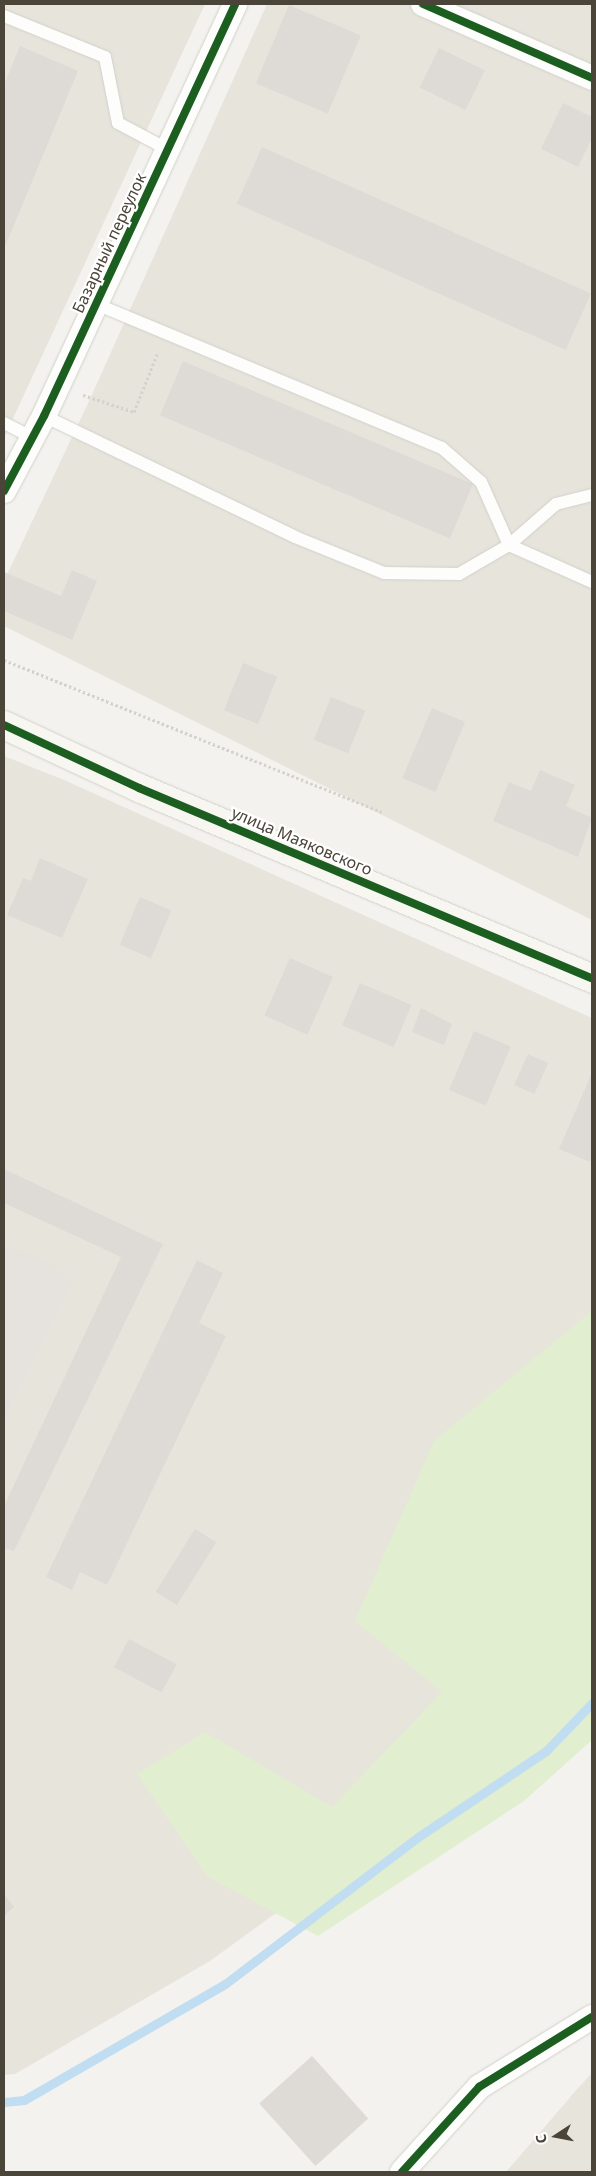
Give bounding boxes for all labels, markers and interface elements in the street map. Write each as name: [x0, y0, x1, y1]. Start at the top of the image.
street label: Базарный переулок: [68, 170, 150, 316]
street label: улица Маяковского: [229, 803, 375, 879]
north arrow: [531, 2111, 581, 2161]
text: С: [531, 2133, 551, 2145]

